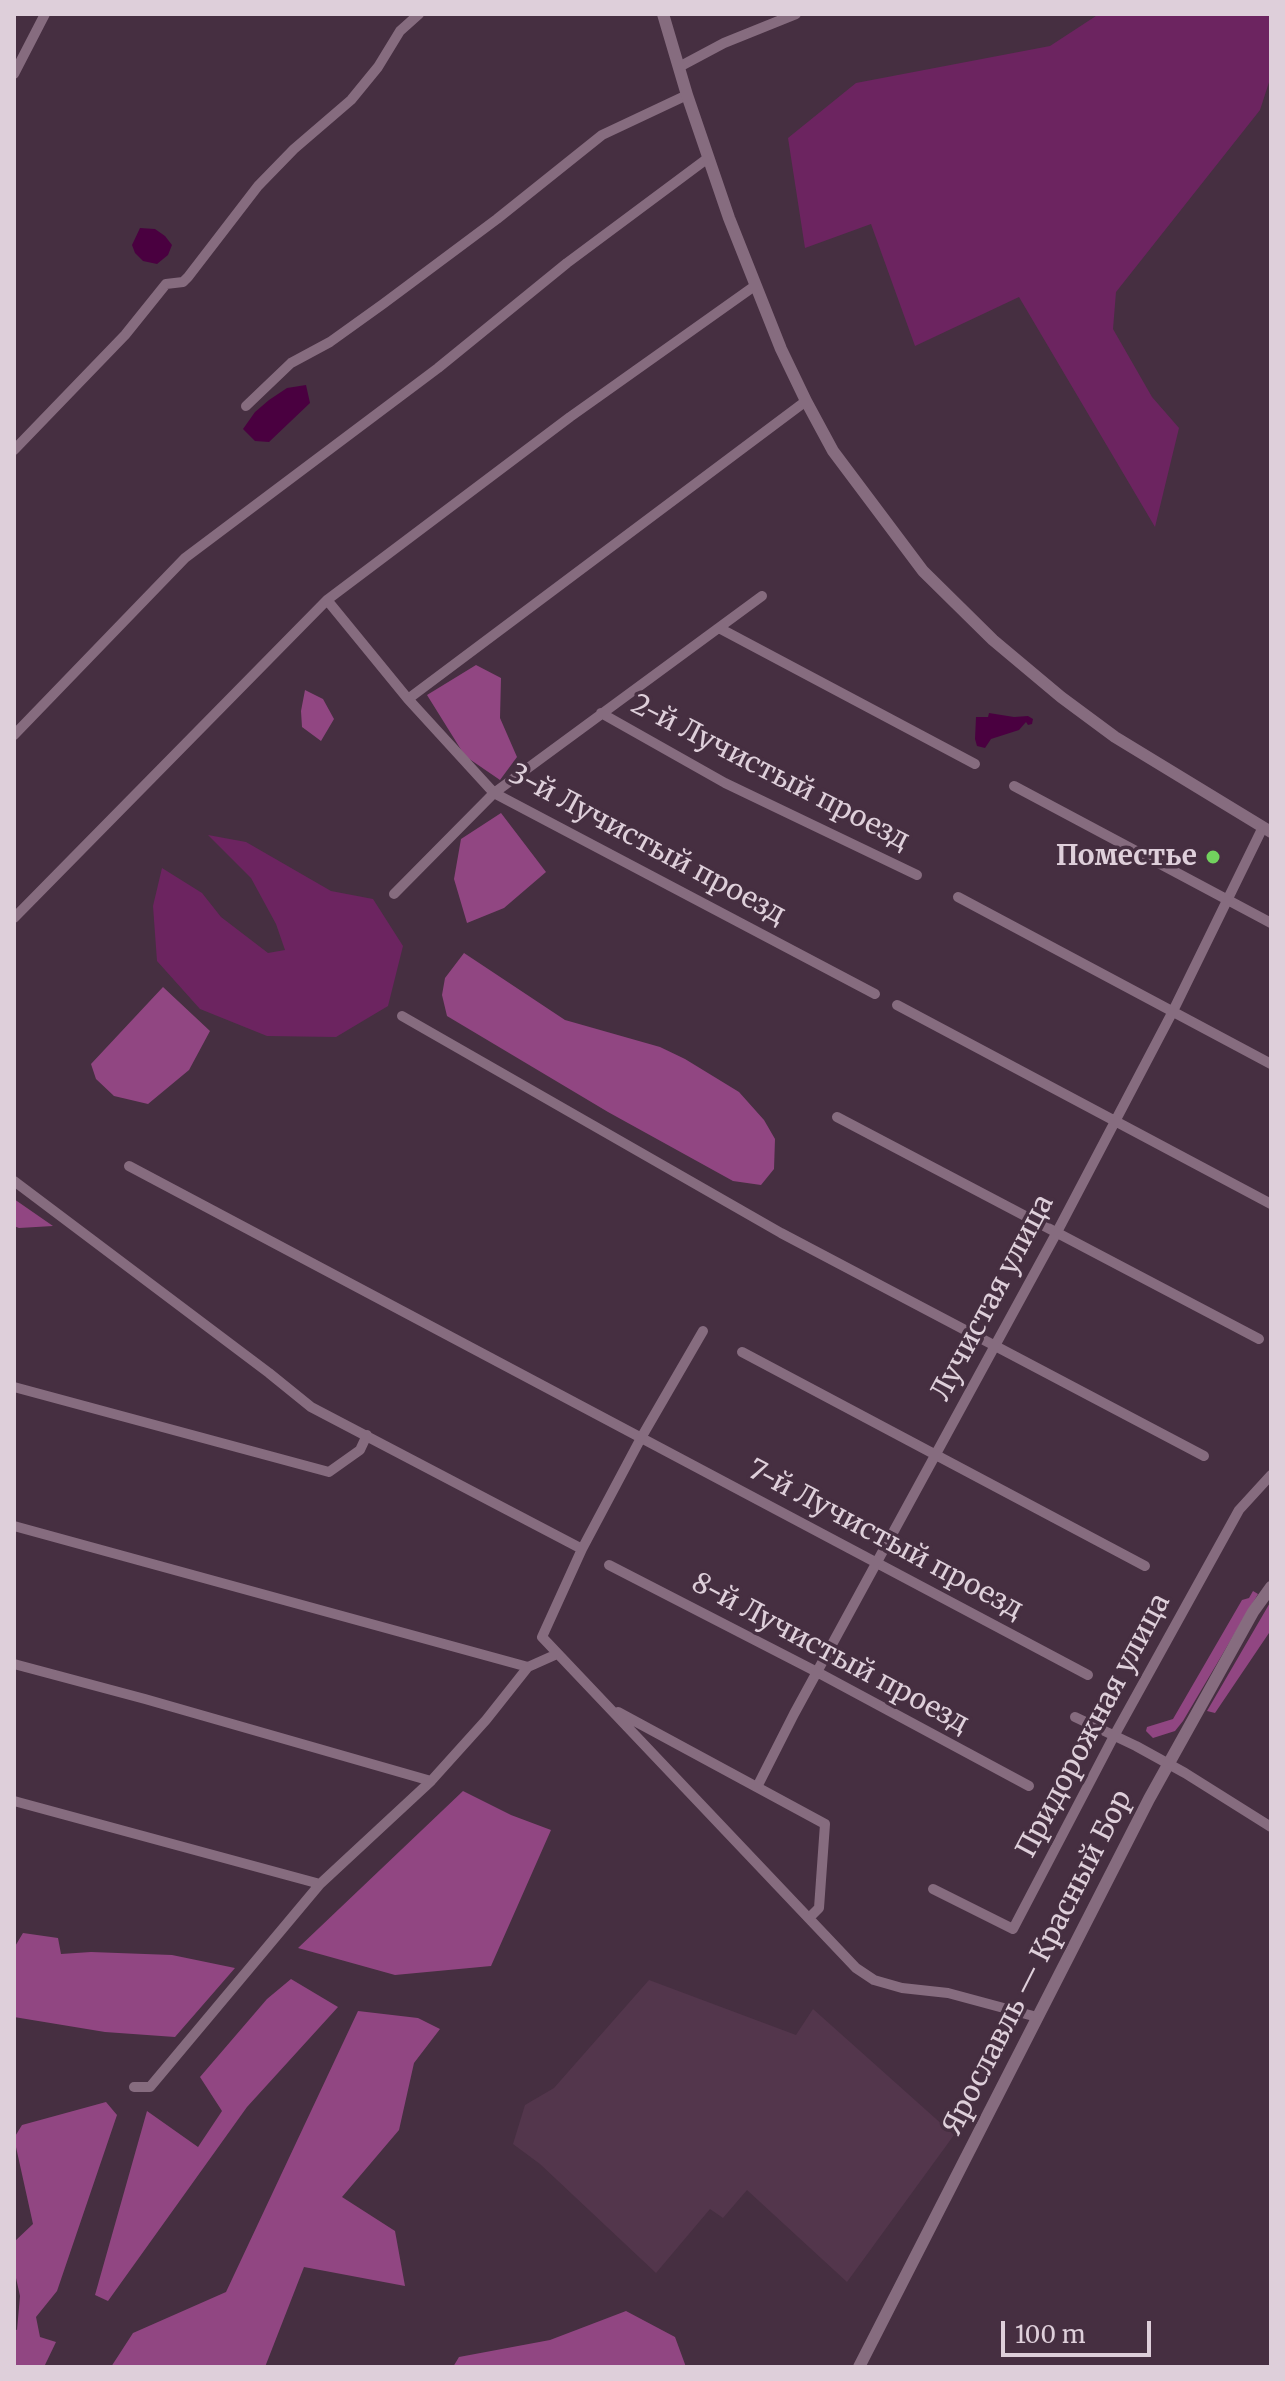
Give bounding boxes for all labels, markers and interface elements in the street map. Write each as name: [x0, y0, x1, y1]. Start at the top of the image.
street label: 2-й Лучистый проезд: [625, 688, 915, 858]
street label: 3-й Лучистый проезд: [503, 758, 791, 932]
place label: Поместье: [1056, 840, 1197, 874]
marker: Поместье: [1204, 848, 1222, 866]
street label: Лучистая улица: [925, 1189, 1061, 1407]
street label: 7-й Лучистый проезд: [741, 1453, 1029, 1627]
street label: 8-й Лучистый проезд: [686, 1567, 974, 1741]
street label: Придорожная улица: [1010, 1588, 1178, 1864]
street label: Ярославль — Красный Бор: [936, 1785, 1140, 2141]
scale bar: [1005, 2305, 1155, 2355]
text: 100 m: [1015, 2319, 1085, 2350]

